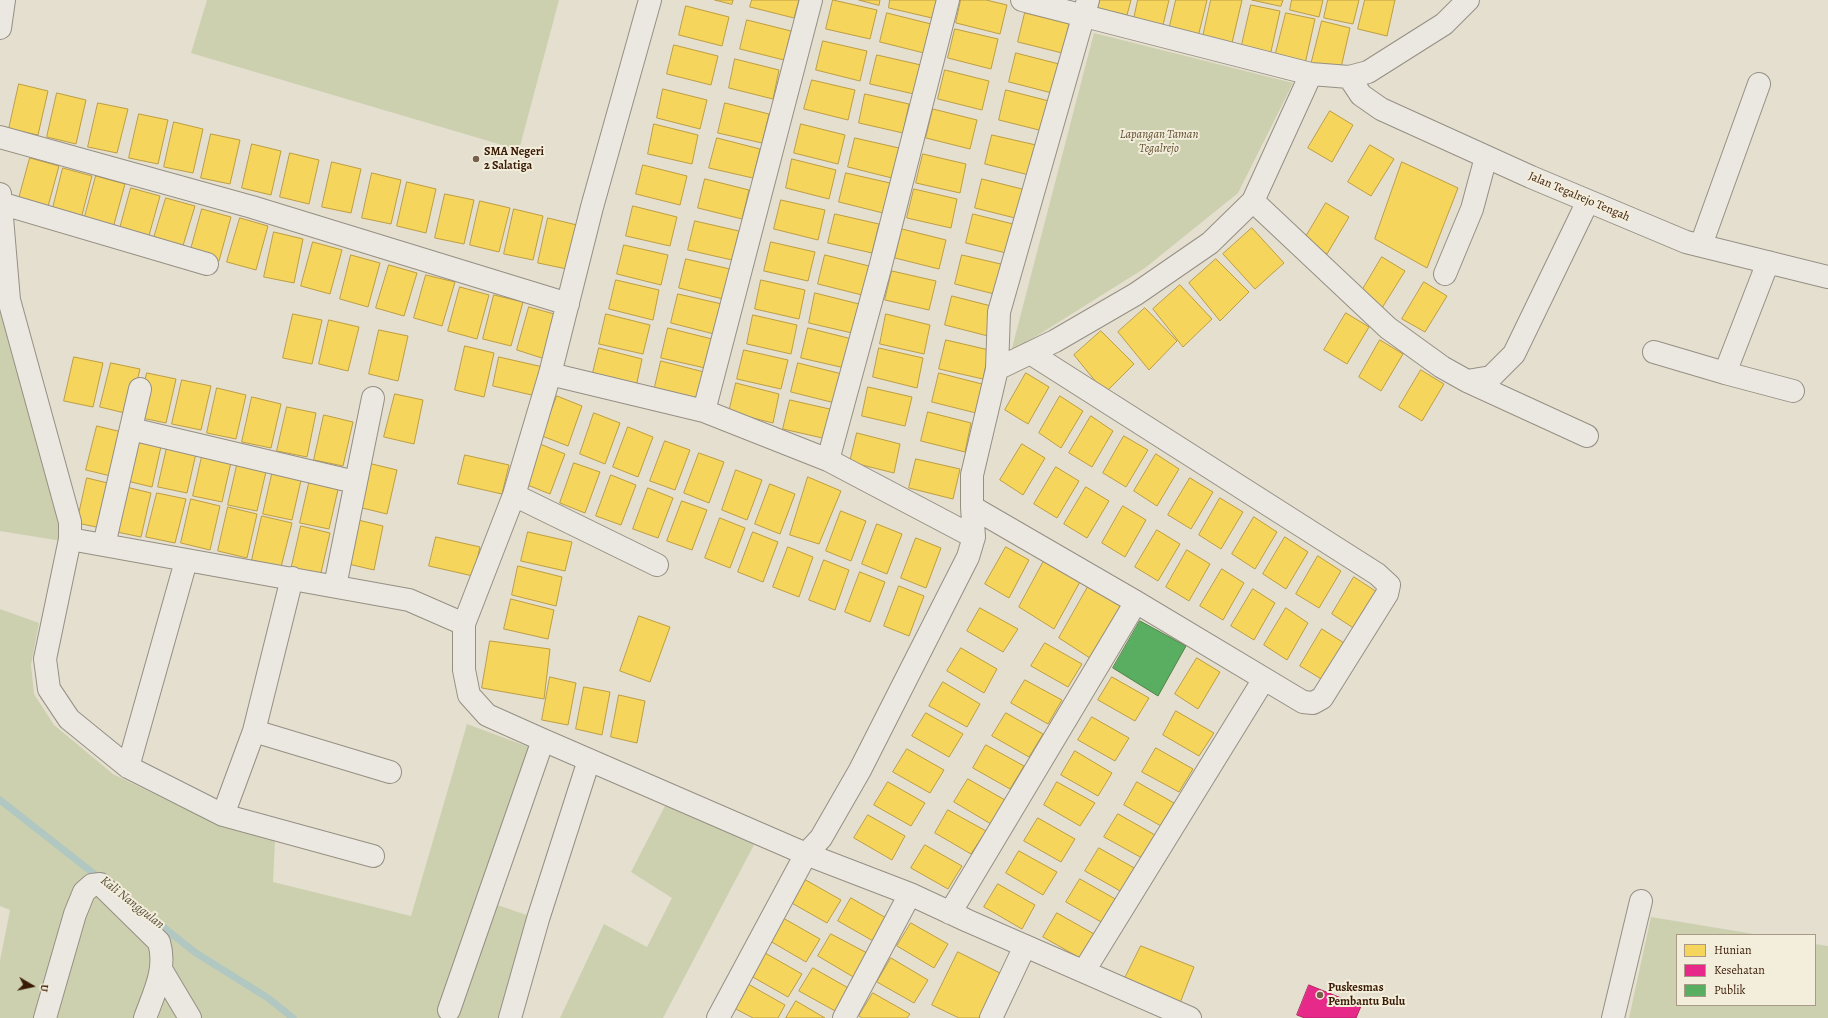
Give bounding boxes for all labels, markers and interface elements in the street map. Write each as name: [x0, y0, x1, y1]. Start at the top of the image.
park label: Lapangan Taman Tegalrejo: [1120, 128, 1198, 156]
place label: SMA Negeri 2 Salatiga: [484, 145, 544, 173]
marker: SMA Negeri 2 Salatiga: [471, 154, 481, 164]
street label: Jalan Tegalrejo Tengah: [1526, 169, 1632, 225]
water label: Kali Nanggulan: [97, 873, 167, 933]
legend: [1676, 934, 1816, 1006]
text: Hunian: [1714, 942, 1752, 958]
text: Kesehatan: [1714, 962, 1765, 978]
north arrow: [12, 966, 52, 1006]
place label: Puskesmas Pembantu Bulu: [1328, 981, 1405, 1009]
text: Publik: [1714, 982, 1745, 998]
text: U: [36, 983, 52, 993]
marker: Puskesmas Pembantu Bulu: [1315, 990, 1325, 1000]

